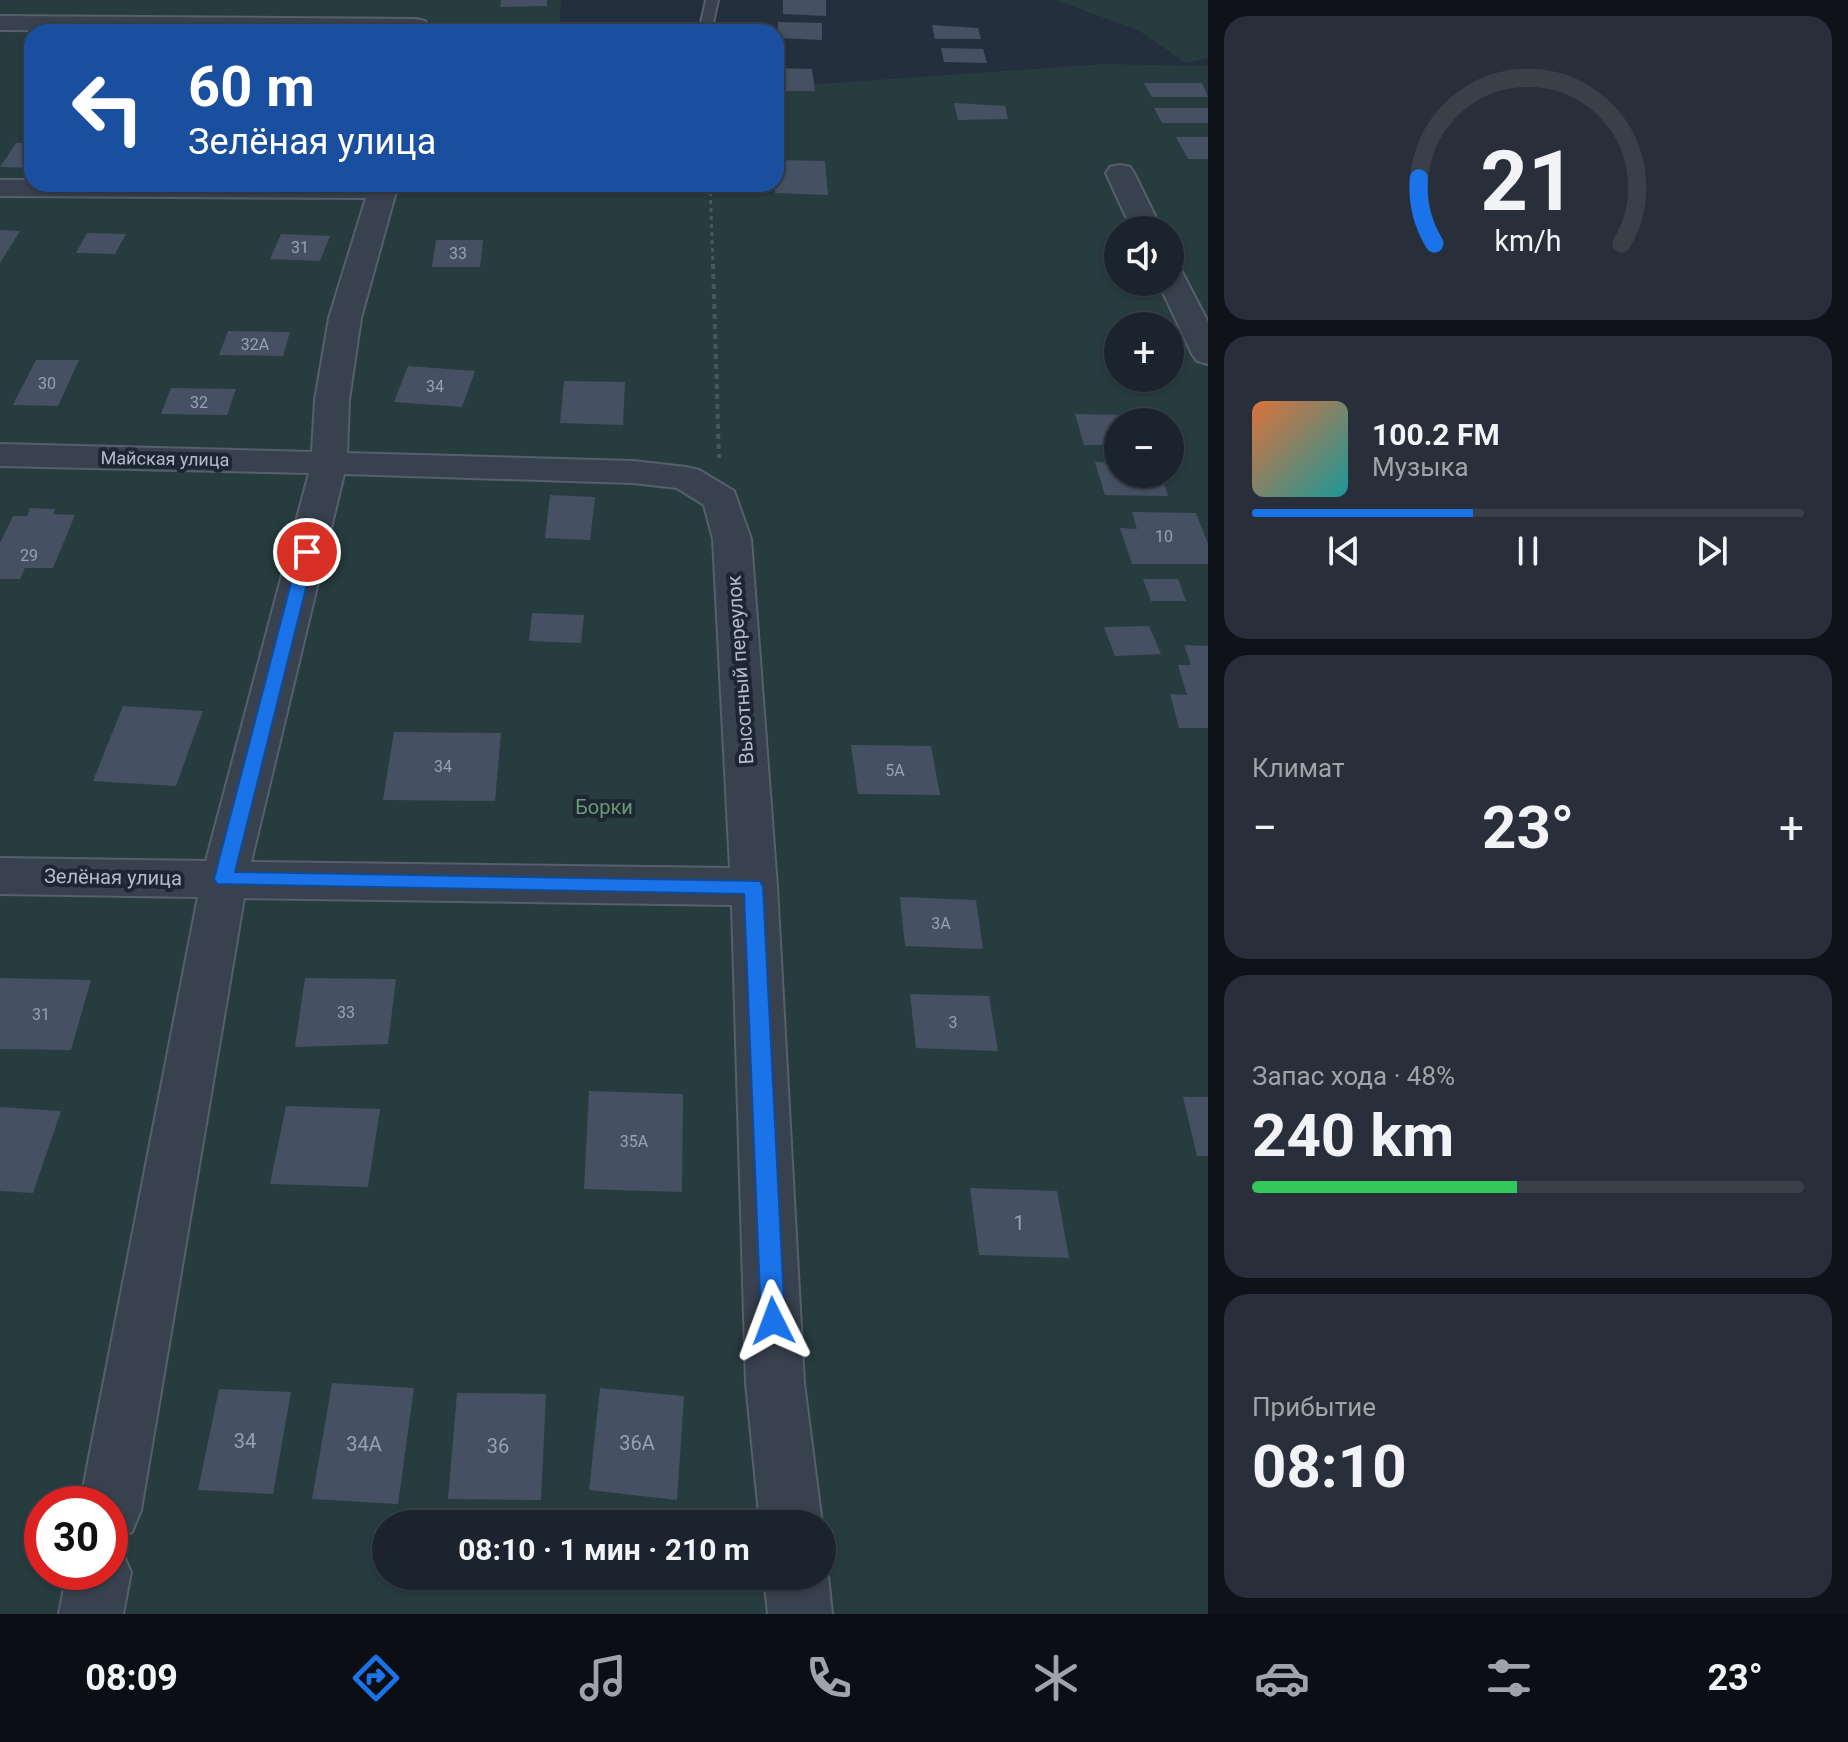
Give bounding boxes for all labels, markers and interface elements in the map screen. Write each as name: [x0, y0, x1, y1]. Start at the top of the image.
text: 60 m: [188, 54, 315, 120]
icon: left: [56, 56, 160, 160]
text: Зелёная улица: [188, 121, 436, 163]
text: 21: [1480, 132, 1576, 229]
map controls: [1104, 216, 1184, 488]
button: sound: [1104, 216, 1184, 296]
text: km/h: [1494, 224, 1562, 258]
house number: 31: [291, 238, 309, 257]
house number: 33: [449, 244, 467, 263]
button: +: [1104, 312, 1184, 392]
house number: 32А: [241, 335, 270, 354]
house number: 30: [38, 374, 56, 393]
house number: 34: [426, 377, 444, 396]
house number: 32: [190, 393, 208, 412]
button: −: [1104, 408, 1184, 488]
text: 100.2 FM: [1372, 417, 1500, 452]
street label: Майская улица: [101, 447, 229, 470]
text: Музыка: [1372, 452, 1469, 482]
pin: [273, 518, 341, 586]
house number: 10: [1155, 527, 1173, 546]
icon: previous: [1322, 529, 1366, 573]
icon: pause: [1506, 529, 1550, 573]
icon: next: [1690, 529, 1734, 573]
icon: arrive: [285, 530, 329, 574]
house number: 29: [20, 546, 38, 565]
street label: Высотный переулок: [721, 574, 759, 765]
text: Климат: [1252, 753, 1344, 783]
house number: 34: [434, 757, 452, 776]
house number: 5А: [885, 761, 905, 780]
text: 23°: [1482, 792, 1574, 863]
park label: Борки: [575, 795, 633, 819]
text: −: [1252, 802, 1277, 854]
text: +: [1779, 802, 1804, 854]
street label: Зелёная улица: [44, 864, 182, 890]
house number: 3А: [931, 914, 951, 933]
house number: 33: [337, 1003, 355, 1022]
house number: 31: [32, 1005, 50, 1024]
house number: 3: [949, 1013, 958, 1032]
text: Запас хода · 48%: [1252, 1061, 1455, 1091]
text: 240 km: [1252, 1100, 1454, 1171]
house number: 35А: [620, 1132, 649, 1151]
house number: 1: [1013, 1211, 1025, 1235]
position arrow: [731, 1279, 815, 1363]
text: Прибытие: [1252, 1392, 1376, 1422]
house number: 34: [234, 1429, 256, 1453]
house number: 36А: [619, 1431, 655, 1455]
text: 08:10: [1252, 1431, 1407, 1502]
house number: 34А: [346, 1432, 382, 1456]
house number: 36: [487, 1434, 509, 1458]
speed limit sign: 30: [24, 1486, 128, 1590]
text: 08:10 · 1 мин · 210 m: [458, 1532, 750, 1567]
icon: directions: [348, 1650, 404, 1706]
icon: music: [575, 1650, 631, 1706]
icon: phone: [801, 1650, 857, 1706]
icon: climate: [1028, 1650, 1084, 1706]
icon: car: [1254, 1650, 1310, 1706]
icon: filters: [1481, 1650, 1537, 1706]
text: 08:09: [85, 1657, 178, 1699]
text: 23°: [1707, 1657, 1763, 1699]

